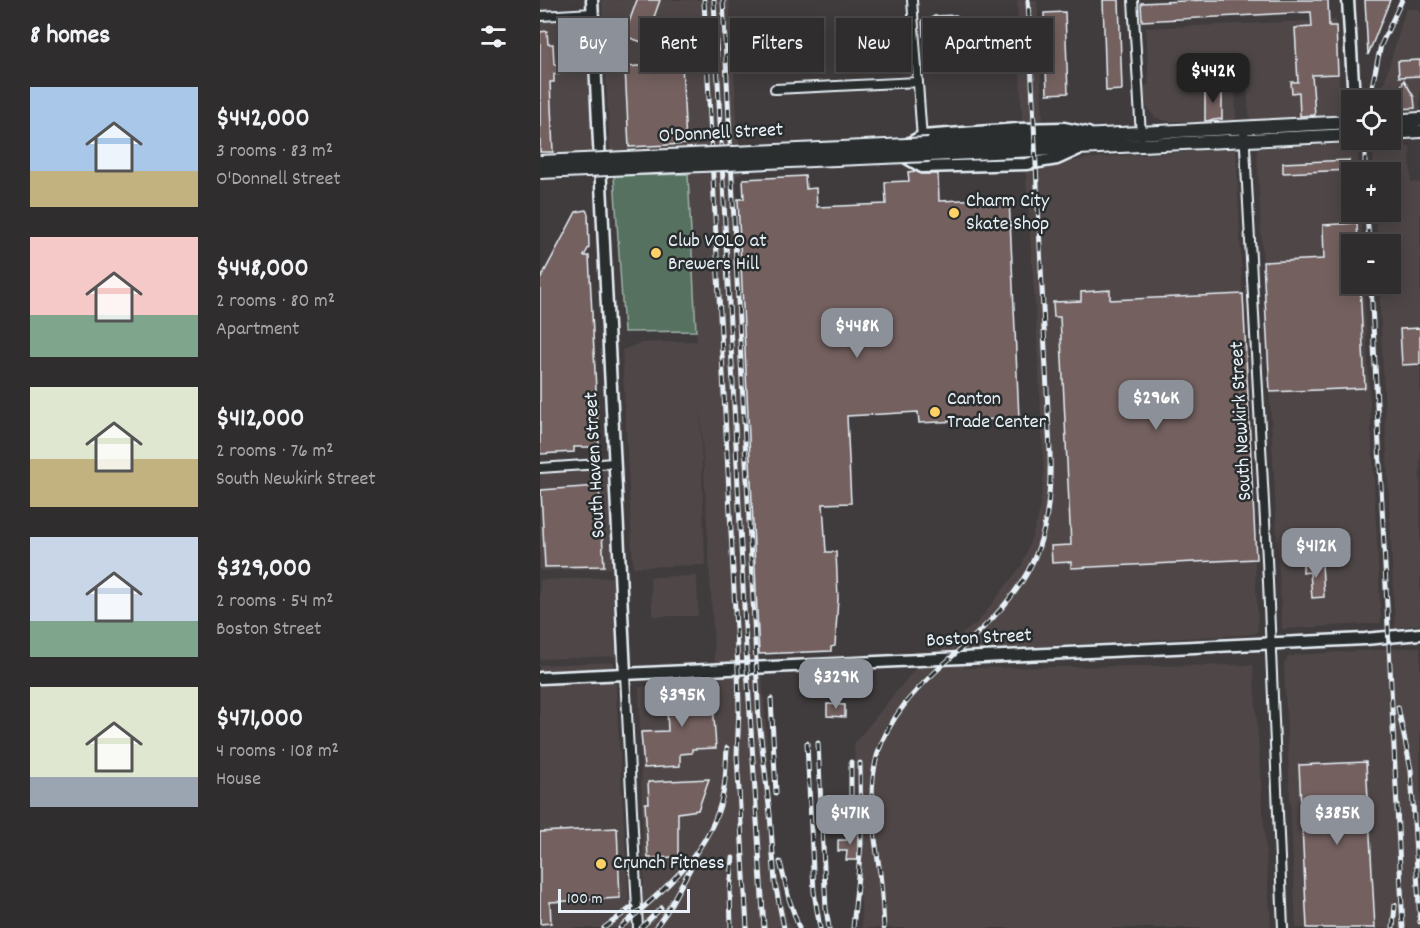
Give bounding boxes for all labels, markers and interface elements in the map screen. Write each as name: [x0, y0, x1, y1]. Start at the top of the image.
text: 8 homes: [30, 18, 110, 55]
chip: Buy: [558, 18, 628, 72]
chip: Rent: [640, 18, 718, 72]
chip: Filters: [730, 18, 824, 72]
chip: New: [836, 18, 911, 72]
chip: Apartment: [923, 18, 1053, 72]
icon: filters: [477, 20, 510, 53]
pin: $442K: [1171, 53, 1255, 104]
text: $442K: [1191, 58, 1235, 86]
map controls: [1341, 90, 1401, 294]
button: locate: [1341, 90, 1401, 150]
text: $442,000: [216, 101, 310, 138]
icon: home: [78, 111, 150, 183]
street label: O'Donnell Street: [658, 117, 784, 151]
text: 3 rooms · 83 m²: [216, 138, 333, 166]
button: +: [1341, 162, 1401, 222]
text: O'Donnell Street: [216, 166, 341, 194]
place label: Charm City Skate Shop: [966, 188, 1050, 239]
marker: Charm City Skate Shop: [947, 206, 961, 220]
place label: Club VOLO at Brewers Hill: [668, 228, 767, 279]
button: −: [1341, 234, 1401, 294]
marker: Club VOLO at Brewers Hill: [649, 246, 663, 260]
text: $448,000: [216, 251, 309, 288]
icon: home: [78, 261, 150, 333]
text: 2 rooms · 80 m²: [216, 288, 335, 316]
pin: $448K: [815, 308, 899, 359]
text: $448K: [835, 313, 879, 341]
text: Apartment: [216, 316, 299, 344]
street label: South Newkirk Street: [1224, 341, 1260, 501]
pin: $296K: [1114, 380, 1198, 431]
text: $296K: [1132, 385, 1180, 413]
place label: Canton Trade Center: [947, 386, 1047, 437]
street label: South Haven Street: [578, 391, 614, 539]
text: $412,000: [216, 401, 304, 438]
marker: Canton Trade Center: [928, 405, 942, 419]
icon: home: [78, 411, 150, 483]
text: 2 rooms · 76 m²: [216, 438, 334, 466]
text: South Newkirk Street: [216, 466, 376, 494]
pin: $412K: [1274, 528, 1358, 579]
text: $412K: [1296, 533, 1336, 561]
text: $329,000: [216, 551, 311, 588]
icon: home: [78, 561, 150, 633]
text: 2 rooms · 54 m²: [216, 588, 334, 616]
text: Boston Street: [216, 616, 322, 644]
street label: Boston Street: [926, 622, 1032, 656]
pin: $329K: [794, 659, 878, 710]
text: $329K: [813, 664, 859, 692]
pin: $395K: [640, 677, 724, 728]
text: $395K: [659, 682, 705, 710]
text: $471,000: [216, 701, 303, 738]
icon: home: [78, 711, 150, 783]
text: 4 rooms · 108 m²: [216, 738, 339, 766]
text: House: [216, 766, 261, 794]
pin: $471K: [808, 795, 892, 846]
pin: $385K: [1295, 795, 1379, 846]
text: $471K: [830, 800, 870, 828]
text: $385K: [1314, 800, 1360, 828]
place label: Crunch Fitness: [613, 850, 725, 878]
marker: Crunch Fitness: [594, 857, 608, 871]
scale bar: [558, 886, 690, 914]
text: 100 m: [567, 888, 603, 911]

